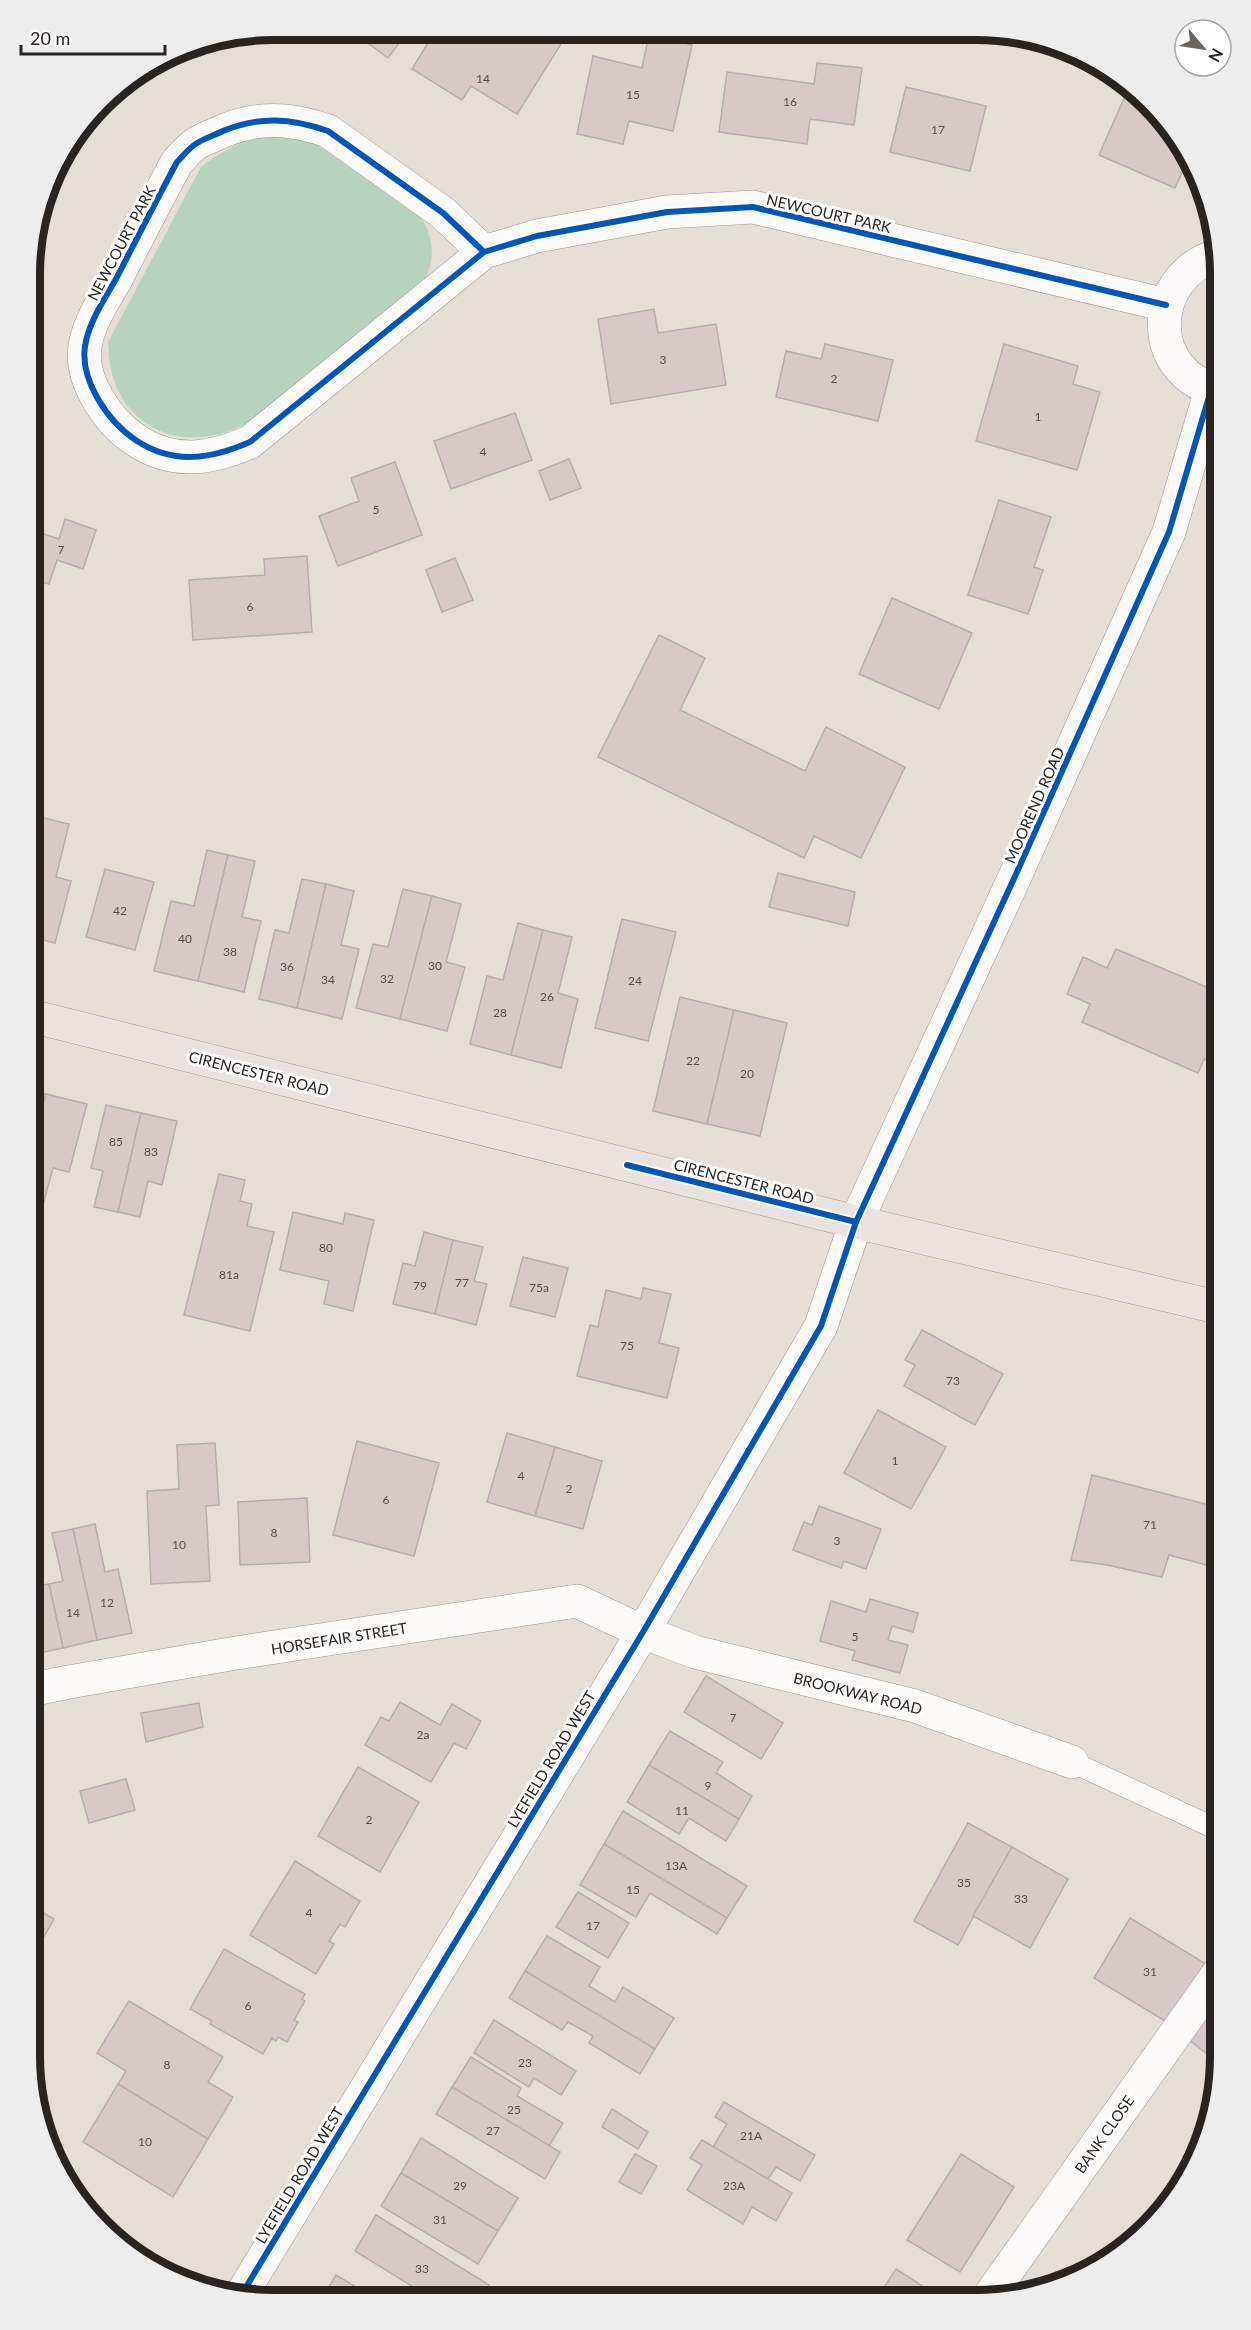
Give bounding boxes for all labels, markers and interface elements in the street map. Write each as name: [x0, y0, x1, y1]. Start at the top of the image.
scale bar: [21, 18, 165, 56]
north arrow: [1173, 18, 1233, 78]
text: 20 m: [30, 27, 70, 49]
text: N: [1205, 46, 1228, 66]
house number: 14: [476, 71, 490, 86]
house number: 15: [626, 87, 640, 102]
house number: 16: [783, 94, 797, 109]
house number: 17: [931, 122, 945, 137]
street label: NEWCOURT PARK: [83, 182, 159, 303]
street label: NEWCOURT PARK: [765, 190, 893, 236]
house number: 3: [660, 352, 667, 367]
house number: 2: [831, 371, 838, 386]
house number: 1: [1035, 409, 1042, 424]
house number: 4: [480, 444, 487, 459]
house number: 5: [373, 502, 380, 517]
house number: 7: [58, 542, 65, 557]
house number: 6: [247, 599, 254, 614]
street label: MOOREND ROAD: [1000, 744, 1068, 866]
house number: 42: [113, 903, 127, 918]
house number: 40: [178, 931, 192, 946]
house number: 38: [223, 944, 237, 959]
house number: 30: [428, 958, 442, 973]
house number: 36: [280, 959, 294, 974]
house number: 32: [380, 971, 394, 986]
house number: 34: [321, 972, 335, 987]
house number: 24: [628, 973, 642, 988]
house number: 26: [540, 989, 554, 1004]
house number: 28: [493, 1005, 507, 1020]
street label: CIRENCESTER ROAD: [187, 1047, 331, 1099]
house number: 22: [686, 1053, 700, 1068]
house number: 20: [740, 1066, 754, 1081]
house number: 85: [109, 1134, 123, 1149]
house number: 83: [144, 1144, 158, 1159]
street label: CIRENCESTER ROAD: [672, 1155, 816, 1207]
house number: 80: [319, 1240, 333, 1255]
house number: 81a: [219, 1267, 239, 1282]
house number: 77: [455, 1275, 469, 1290]
house number: 79: [413, 1278, 427, 1293]
house number: 75a: [529, 1280, 549, 1295]
house number: 75: [620, 1338, 634, 1353]
house number: 73: [946, 1373, 960, 1388]
house number: 1: [892, 1453, 899, 1468]
house number: 4: [518, 1468, 525, 1483]
house number: 2: [566, 1481, 573, 1496]
house number: 6: [383, 1492, 390, 1507]
house number: 71: [1143, 1517, 1157, 1532]
house number: 8: [271, 1525, 278, 1540]
house number: 3: [834, 1533, 841, 1548]
house number: 10: [172, 1537, 186, 1552]
house number: 12: [100, 1595, 114, 1610]
house number: 14: [66, 1605, 80, 1620]
street label: HORSEFAIR STREET: [270, 1618, 408, 1658]
house number: 5: [852, 1629, 859, 1644]
street label: BROOKWAY ROAD: [792, 1668, 924, 1718]
street label: LYEFIELD ROAD WEST: [503, 1687, 599, 1831]
house number: 7: [730, 1710, 737, 1725]
house number: 2a: [417, 1727, 429, 1742]
house number: 9: [705, 1778, 712, 1793]
house number: 11: [675, 1803, 689, 1818]
house number: 2: [366, 1812, 373, 1827]
house number: 13A: [665, 1858, 688, 1873]
house number: 35: [957, 1875, 971, 1890]
house number: 15: [626, 1882, 640, 1897]
house number: 33: [1014, 1891, 1028, 1906]
house number: 4: [306, 1905, 313, 1920]
house number: 17: [586, 1918, 600, 1933]
house number: 31: [1143, 1964, 1157, 1979]
house number: 6: [245, 1998, 252, 2013]
house number: 23: [518, 2055, 532, 2070]
house number: 8: [164, 2057, 171, 2072]
street label: BANK CLOSE: [1071, 2092, 1137, 2176]
house number: 25: [507, 2102, 521, 2117]
street label: LYEFIELD ROAD WEST: [251, 2103, 347, 2247]
house number: 27: [486, 2123, 500, 2138]
house number: 21A: [740, 2128, 763, 2143]
house number: 10: [138, 2134, 152, 2149]
house number: 29: [453, 2178, 467, 2193]
house number: 23A: [723, 2178, 746, 2193]
house number: 31: [433, 2212, 447, 2227]
house number: 33: [415, 2261, 429, 2276]

